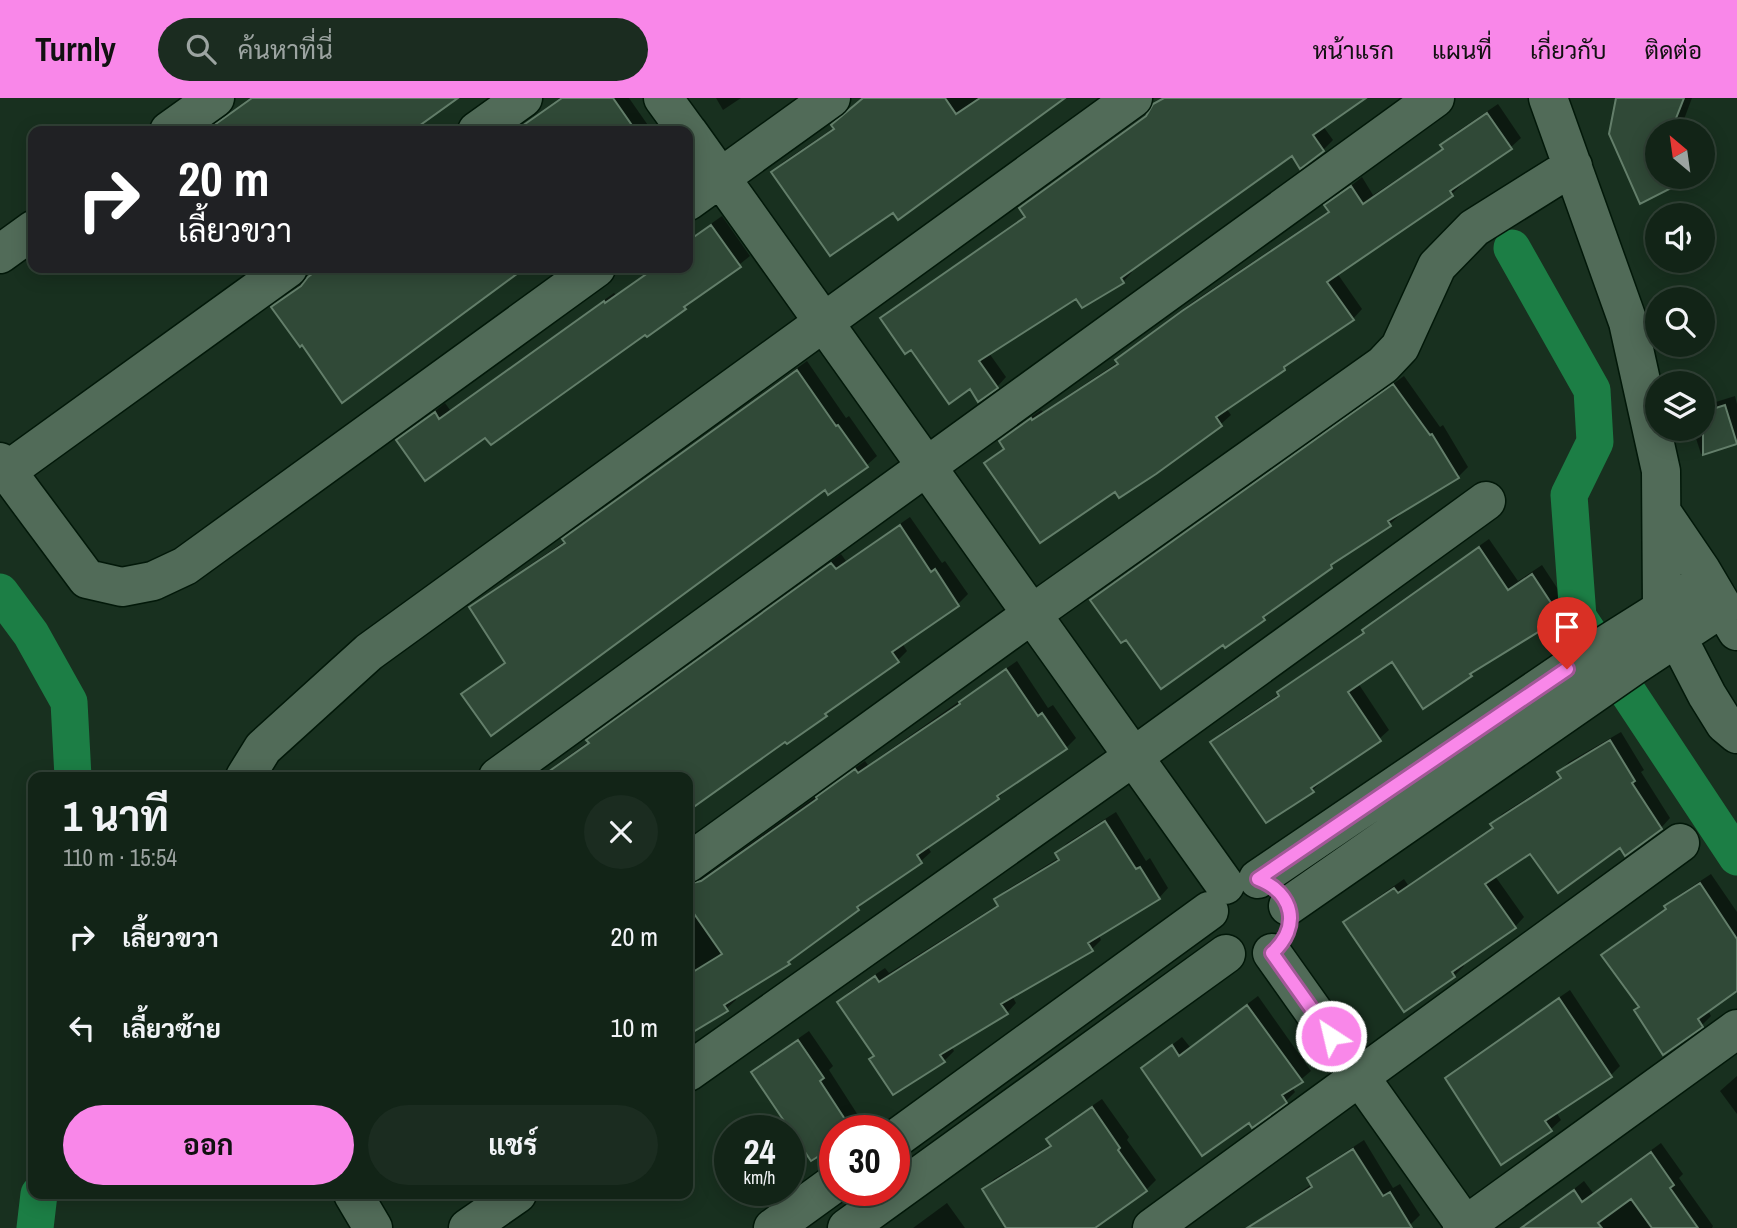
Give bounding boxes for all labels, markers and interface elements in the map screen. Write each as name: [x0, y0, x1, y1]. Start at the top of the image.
search box: [158, 18, 648, 81]
text: Turnly: [35, 27, 116, 71]
icon: search: [182, 30, 220, 68]
text: ค้นหาที่นี่: [238, 32, 333, 67]
text: หน้าแรก: [1313, 34, 1394, 66]
text: แผนที่: [1432, 34, 1492, 66]
text: เกี่ยวกับ: [1530, 34, 1607, 66]
text: ติดต่อ: [1645, 34, 1702, 66]
north arrow: [1645, 119, 1715, 189]
map controls: [1645, 119, 1715, 441]
text: 20 m: [178, 145, 270, 211]
icon: right: [63, 154, 154, 245]
button: sound: [1645, 203, 1715, 273]
text: เลี้ยวขวา: [178, 209, 292, 252]
button: search: [1645, 287, 1715, 357]
button: layers: [1645, 371, 1715, 441]
pin: [1537, 597, 1597, 669]
icon: arrive: [1548, 608, 1586, 646]
text: 1 นาที: [63, 788, 169, 844]
button: close: [584, 795, 658, 869]
text: 110 m · 15:54: [63, 842, 177, 873]
icon: right: [63, 918, 101, 956]
text: 20 m: [611, 919, 658, 954]
text: เลี้ยวขวา: [122, 920, 219, 955]
position arrow: [1294, 999, 1368, 1073]
icon: left: [63, 1009, 101, 1047]
text: 10 m: [611, 1010, 658, 1045]
text: เลี้ยวซ้าย: [122, 1011, 221, 1046]
button: ออก: [63, 1105, 354, 1185]
button: แชร์: [368, 1105, 658, 1185]
speed limit sign: 30: [819, 1115, 910, 1206]
text: 24: [744, 1128, 775, 1175]
text: km/h: [744, 1165, 776, 1190]

